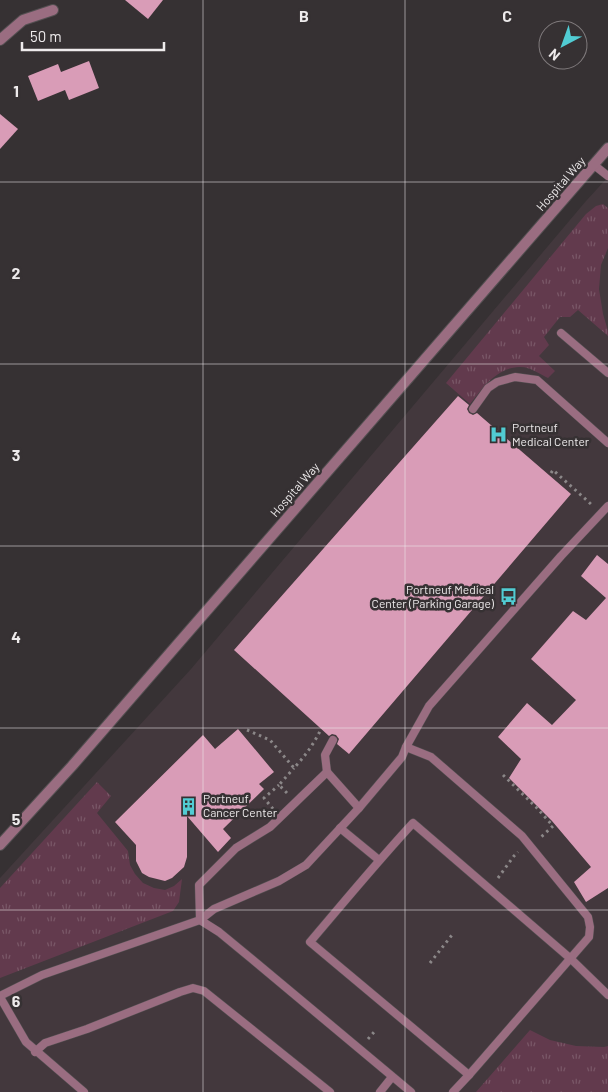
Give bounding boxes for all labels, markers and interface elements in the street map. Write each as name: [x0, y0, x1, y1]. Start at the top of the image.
text: B: [299, 6, 309, 25]
text: C: [502, 6, 512, 25]
scale bar: [22, 20, 165, 52]
north arrow: [538, 20, 588, 70]
text: 50 m: [30, 27, 62, 45]
text: N: [545, 46, 563, 65]
text: 1: [13, 81, 19, 100]
street label: Hospital Way: [533, 153, 588, 213]
text: 2: [12, 263, 21, 282]
place label: Portneuf Medical Center: [512, 420, 590, 448]
hospital icon: Portneuf Medical Center: [488, 425, 508, 445]
text: 3: [12, 445, 20, 464]
street label: Hospital Way: [267, 459, 322, 519]
place label: Portneuf Medical Center (Parking Garage): [372, 582, 495, 610]
bus stop icon: Portneuf Medical Center (Parking Garage): [498, 587, 518, 607]
text: 4: [11, 627, 21, 646]
place label: Portneuf Cancer Center: [203, 791, 278, 819]
building icon: Portneuf Cancer Center: [179, 796, 199, 816]
text: 5: [12, 809, 21, 828]
text: 6: [12, 991, 21, 1010]

